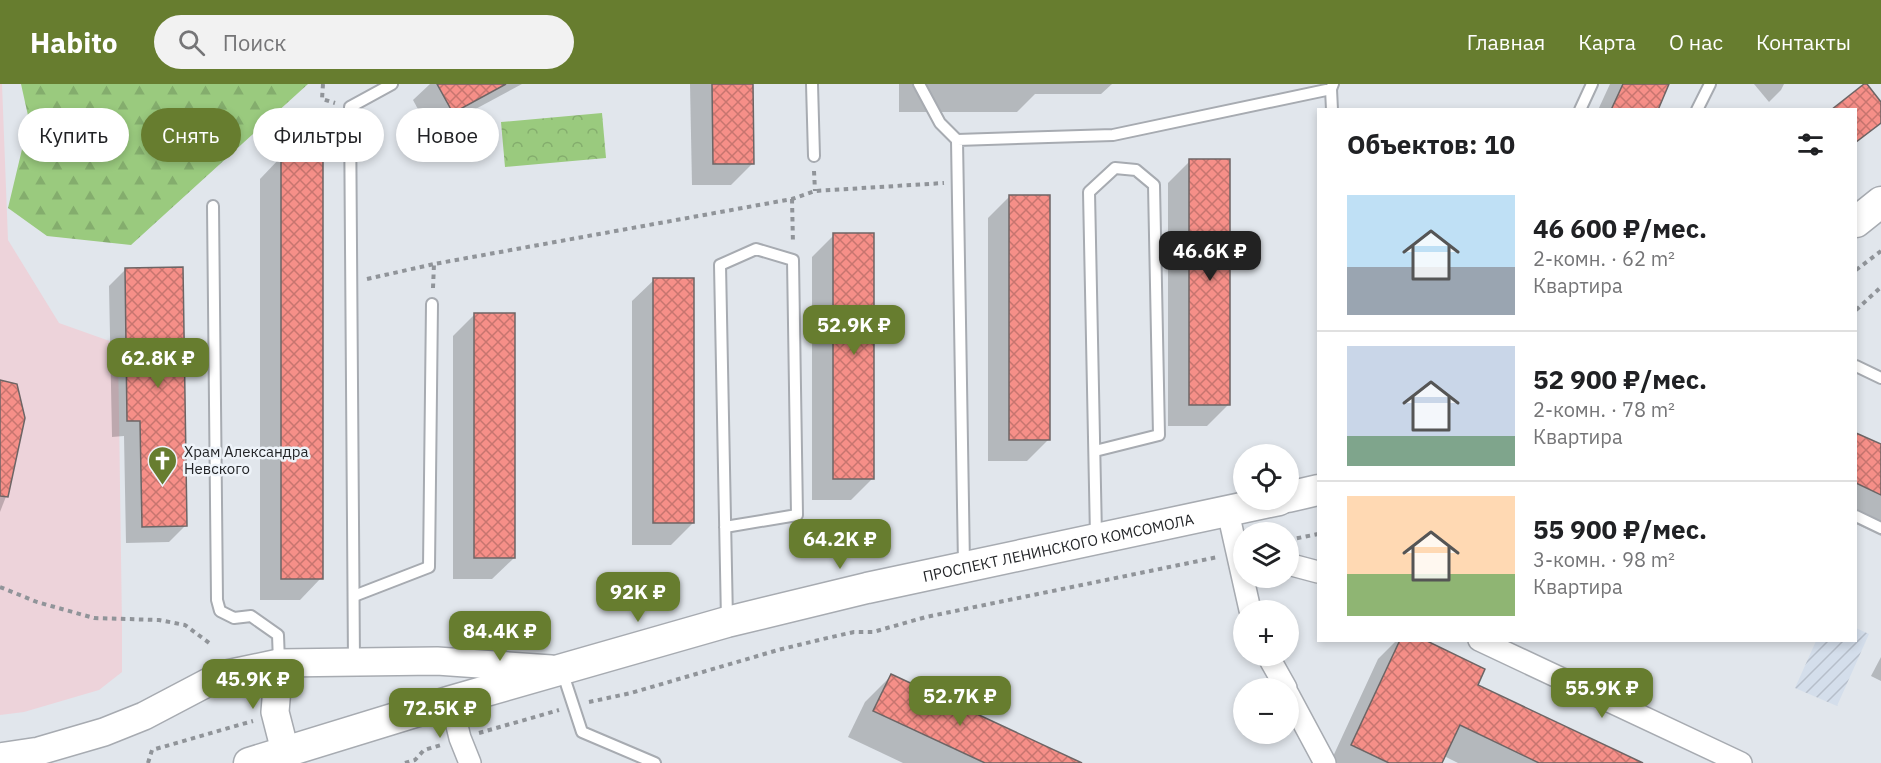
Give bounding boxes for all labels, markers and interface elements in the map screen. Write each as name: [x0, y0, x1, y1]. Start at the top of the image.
search box: [154, 15, 574, 69]
text: Habito: [30, 24, 118, 61]
icon: search: [175, 26, 208, 59]
text: Поиск: [223, 28, 286, 57]
text: Главная: [1467, 28, 1545, 56]
text: Карта: [1578, 28, 1636, 56]
text: О нас: [1669, 28, 1723, 56]
text: Контакты: [1756, 28, 1851, 56]
chip: Купить: [18, 108, 129, 162]
chip: Снять: [141, 108, 241, 162]
chip: Фильтры: [253, 108, 384, 162]
chip: Новое: [396, 108, 499, 162]
text: Объектов: 10: [1347, 127, 1515, 161]
icon: filters: [1794, 128, 1827, 161]
text: 46 600 ₽/мес.: [1533, 211, 1707, 245]
icon: home: [1395, 219, 1467, 291]
pin: 46.6K ₽: [1155, 231, 1265, 282]
text: 46.6K ₽: [1173, 237, 1247, 264]
text: 2-комн. · 62 m²: [1533, 245, 1675, 272]
text: Квартира: [1533, 272, 1623, 299]
pin: 52.9K ₽: [799, 305, 909, 356]
text: 52.9K ₽: [817, 311, 891, 338]
pin: 62.8K ₽: [103, 338, 213, 389]
text: 62.8K ₽: [121, 344, 195, 371]
text: 52 900 ₽/мес.: [1533, 362, 1707, 396]
icon: home: [1395, 370, 1467, 442]
text: 2-комн. · 78 m²: [1533, 396, 1675, 423]
text: Квартира: [1533, 423, 1623, 450]
place label: Храм Александра Невского: [184, 442, 308, 478]
church icon: Храм Александра Невского: [147, 444, 179, 486]
map controls: [1233, 444, 1299, 744]
button: locate: [1233, 444, 1299, 510]
street label: ПРОСПЕКТ ЛЕНИНСКОГО КОМСОМОЛА: [921, 509, 1196, 585]
text: 55 900 ₽/мес.: [1533, 512, 1707, 546]
pin: 64.2K ₽: [785, 519, 895, 570]
icon: home: [1395, 520, 1467, 592]
button: layers: [1233, 522, 1299, 588]
text: 64.2K ₽: [803, 525, 877, 552]
text: 3-комн. · 98 m²: [1533, 546, 1675, 573]
pin: 92K ₽: [596, 572, 680, 623]
text: Квартира: [1533, 573, 1623, 600]
text: 92K ₽: [610, 578, 666, 605]
button: +: [1233, 600, 1299, 666]
pin: 84.4K ₽: [445, 611, 555, 662]
text: 84.4K ₽: [463, 617, 537, 644]
pin: 45.9K ₽: [198, 659, 308, 710]
text: 45.9K ₽: [216, 665, 290, 692]
pin: 55.9K ₽: [1547, 668, 1657, 719]
text: 55.9K ₽: [1565, 674, 1639, 701]
pin: 52.7K ₽: [905, 676, 1015, 727]
button: −: [1233, 678, 1299, 744]
text: 52.7K ₽: [923, 682, 997, 709]
pin: 72.5K ₽: [385, 688, 495, 739]
text: 72.5K ₽: [403, 694, 477, 721]

